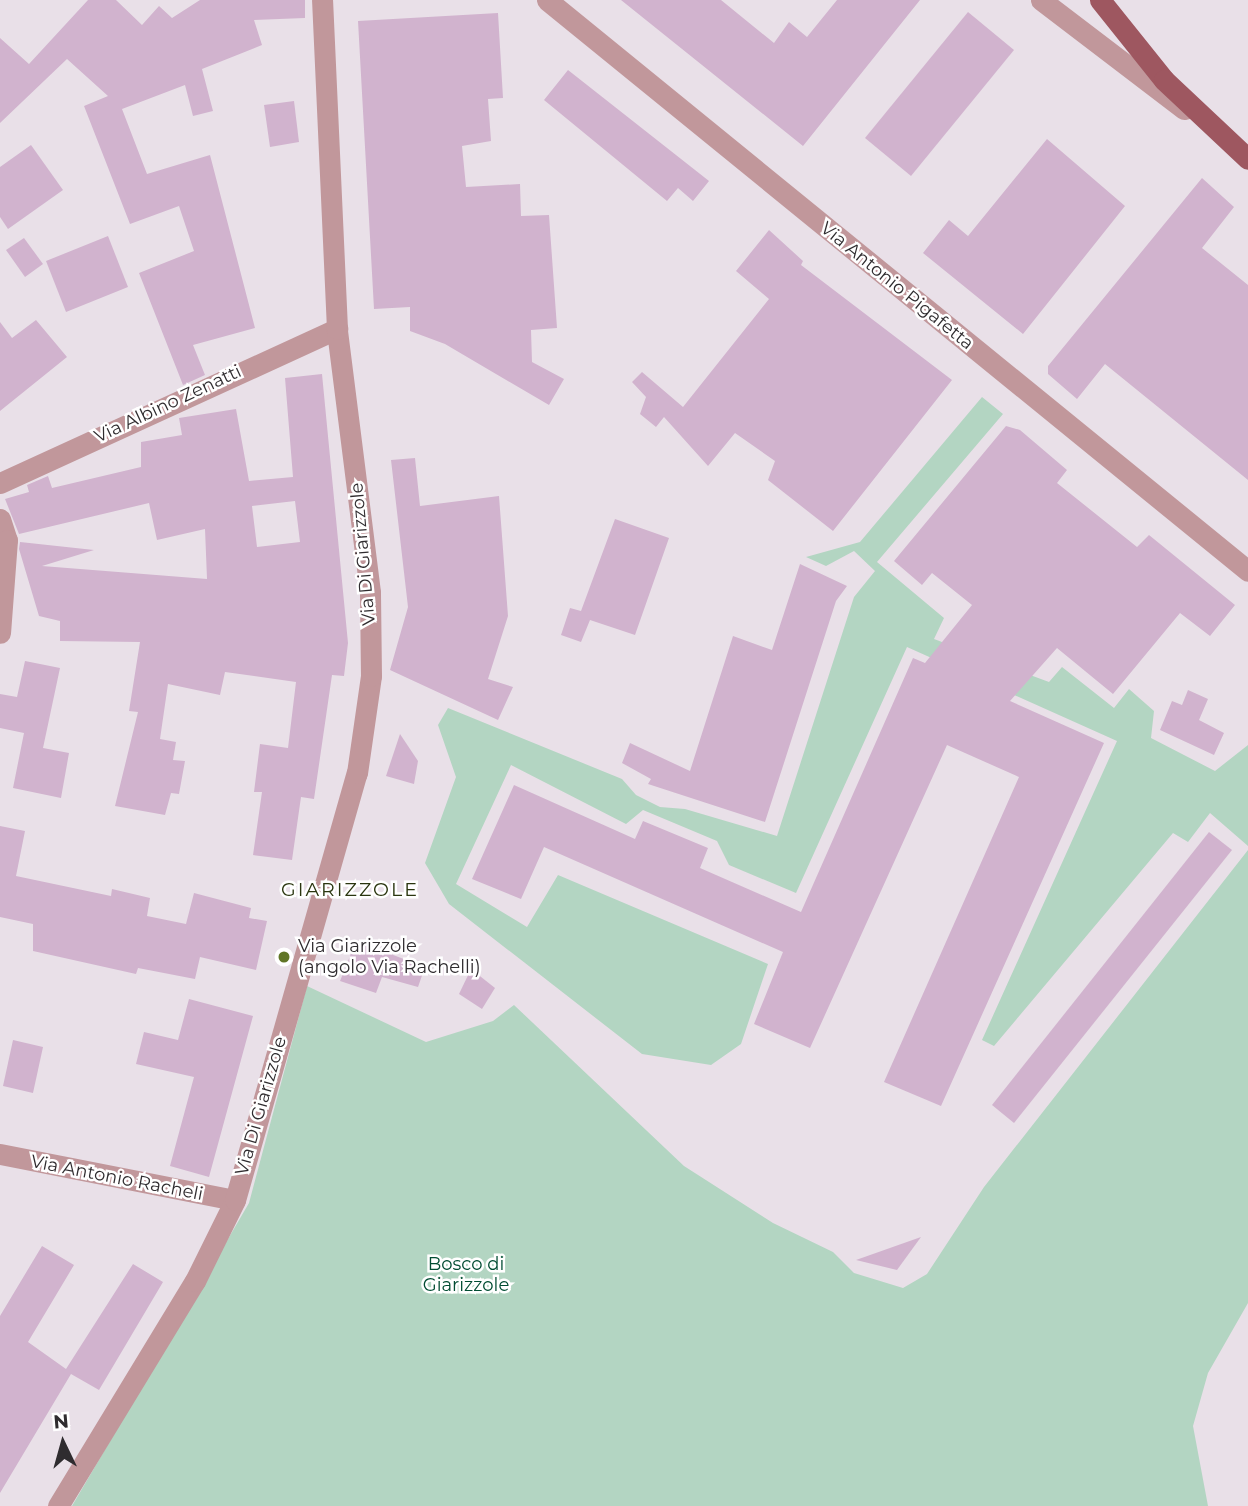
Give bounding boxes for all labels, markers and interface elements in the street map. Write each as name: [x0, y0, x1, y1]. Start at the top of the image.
street label: Via Antonio Pigafetta: [816, 218, 978, 354]
street label: Via Albino Zenatti: [91, 360, 245, 448]
street label: Via Di Giarizzole: [346, 482, 380, 626]
district label: GIARIZZOLE: [282, 879, 418, 901]
place label: Via Giarizzole (angolo Via Rachelli): [298, 936, 481, 978]
marker: Via Giarizzole (angolo Via Rachelli): [276, 949, 292, 965]
street label: Via Di Giarizzole: [231, 1034, 291, 1178]
street label: Via Antonio Racheli: [29, 1151, 205, 1205]
park label: Bosco di Giarizzole: [423, 1254, 509, 1296]
north arrow: [28, 1408, 98, 1478]
text: N: [52, 1409, 70, 1434]

